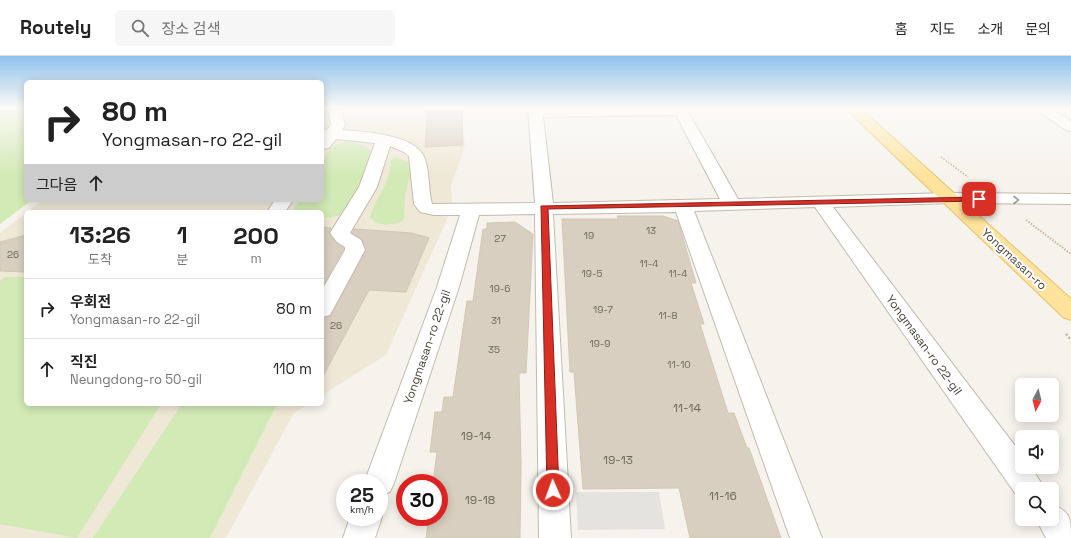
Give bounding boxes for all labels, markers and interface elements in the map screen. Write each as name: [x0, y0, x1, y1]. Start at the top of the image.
search box: [115, 10, 395, 46]
text: Routely: [20, 15, 91, 40]
icon: search: [129, 17, 151, 39]
text: 장소 검색: [161, 19, 220, 38]
text: 홈: [895, 20, 908, 38]
text: 지도: [930, 20, 955, 38]
text: 소개: [977, 20, 1003, 38]
text: 문의: [1025, 20, 1051, 38]
text: 80 m: [102, 93, 168, 129]
icon: right: [36, 96, 88, 148]
text: Yongmasan-ro 22-gil: [102, 128, 282, 151]
icon: ahead: [85, 172, 107, 194]
text: 그다음: [36, 175, 77, 194]
pin: [962, 182, 996, 216]
icon: arrive: [968, 188, 990, 210]
one-way arrow: [1013, 196, 1019, 204]
text: 13:26: [69, 219, 131, 250]
text: 1: [177, 219, 188, 250]
text: 200: [233, 220, 279, 251]
house number: 13: [646, 224, 656, 237]
street label: Yongmasan-ro: [978, 225, 1050, 293]
house number: 19: [584, 229, 594, 242]
house number: 27: [494, 232, 506, 245]
house number: 26: [7, 248, 19, 261]
text: m: [250, 250, 262, 267]
text: 도착: [88, 251, 112, 268]
text: 분: [176, 251, 188, 268]
house number: 11-4: [639, 257, 659, 270]
house number: 19-5: [582, 267, 602, 280]
house number: 11-4: [668, 267, 688, 280]
house number: 19-6: [490, 282, 510, 295]
street label: Yongmasan-ro 22-gil: [400, 288, 454, 406]
text: 우회전: [70, 292, 111, 311]
street label: Yongmasan-ro 22-gil: [882, 292, 966, 398]
icon: right: [36, 298, 58, 320]
text: 80 m: [276, 299, 312, 318]
house number: 19-7: [593, 303, 613, 316]
house number: 11-8: [658, 309, 678, 322]
text: Yongmasan-ro 22-gil: [70, 311, 200, 328]
house number: 31: [491, 314, 501, 327]
house number: 26: [330, 319, 342, 332]
house number: 19-9: [590, 337, 610, 350]
house number: 35: [488, 343, 500, 356]
text: 직진: [70, 352, 98, 371]
icon: ahead: [36, 358, 58, 380]
house number: 11-10: [667, 358, 691, 371]
text: 110 m: [273, 359, 312, 378]
text: Neungdong-ro 50-gil: [70, 371, 202, 388]
north arrow: [1015, 378, 1059, 422]
map controls: [1015, 378, 1059, 526]
house number: 11-14: [673, 400, 702, 416]
house number: 19-14: [461, 428, 492, 444]
button: sound: [1015, 430, 1059, 474]
house number: 19-13: [603, 452, 633, 468]
position arrow: [532, 469, 574, 511]
speed limit sign: 30: [396, 474, 448, 526]
text: 25: [350, 482, 374, 508]
button: search: [1015, 482, 1059, 526]
house number: 11-16: [709, 488, 737, 504]
house number: 19-18: [465, 492, 495, 508]
text: km/h: [350, 503, 374, 516]

